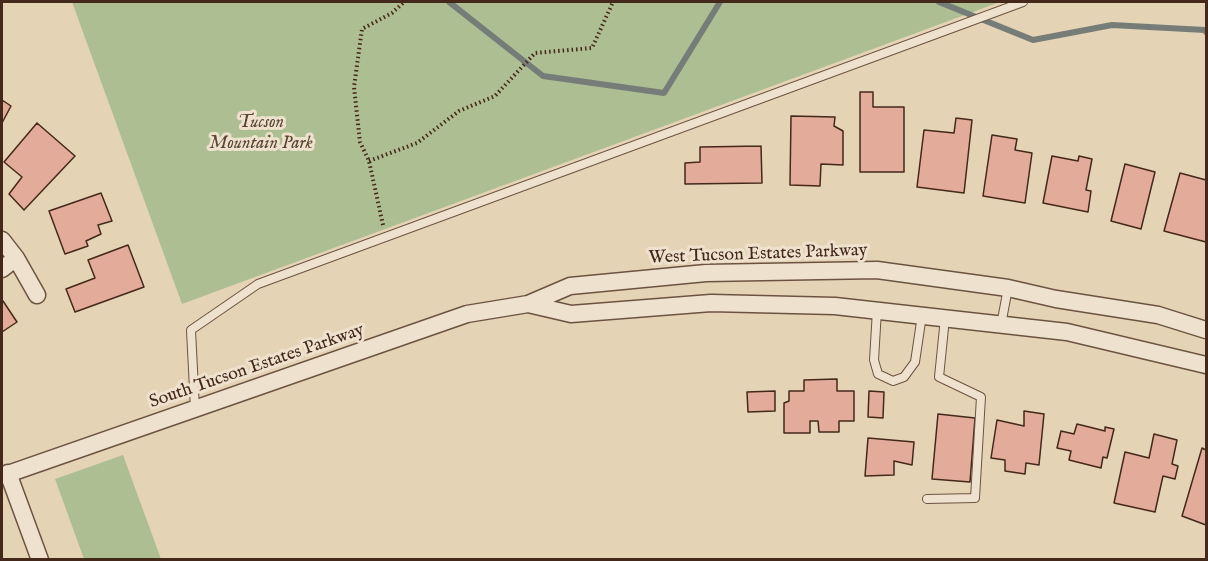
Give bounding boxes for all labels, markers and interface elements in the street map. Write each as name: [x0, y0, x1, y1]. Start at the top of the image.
park label: Tucson Mountain Park: [209, 112, 313, 154]
street label: West Tucson Estates Parkway: [648, 240, 868, 270]
street label: South Tucson Estates Parkway: [147, 320, 367, 414]

